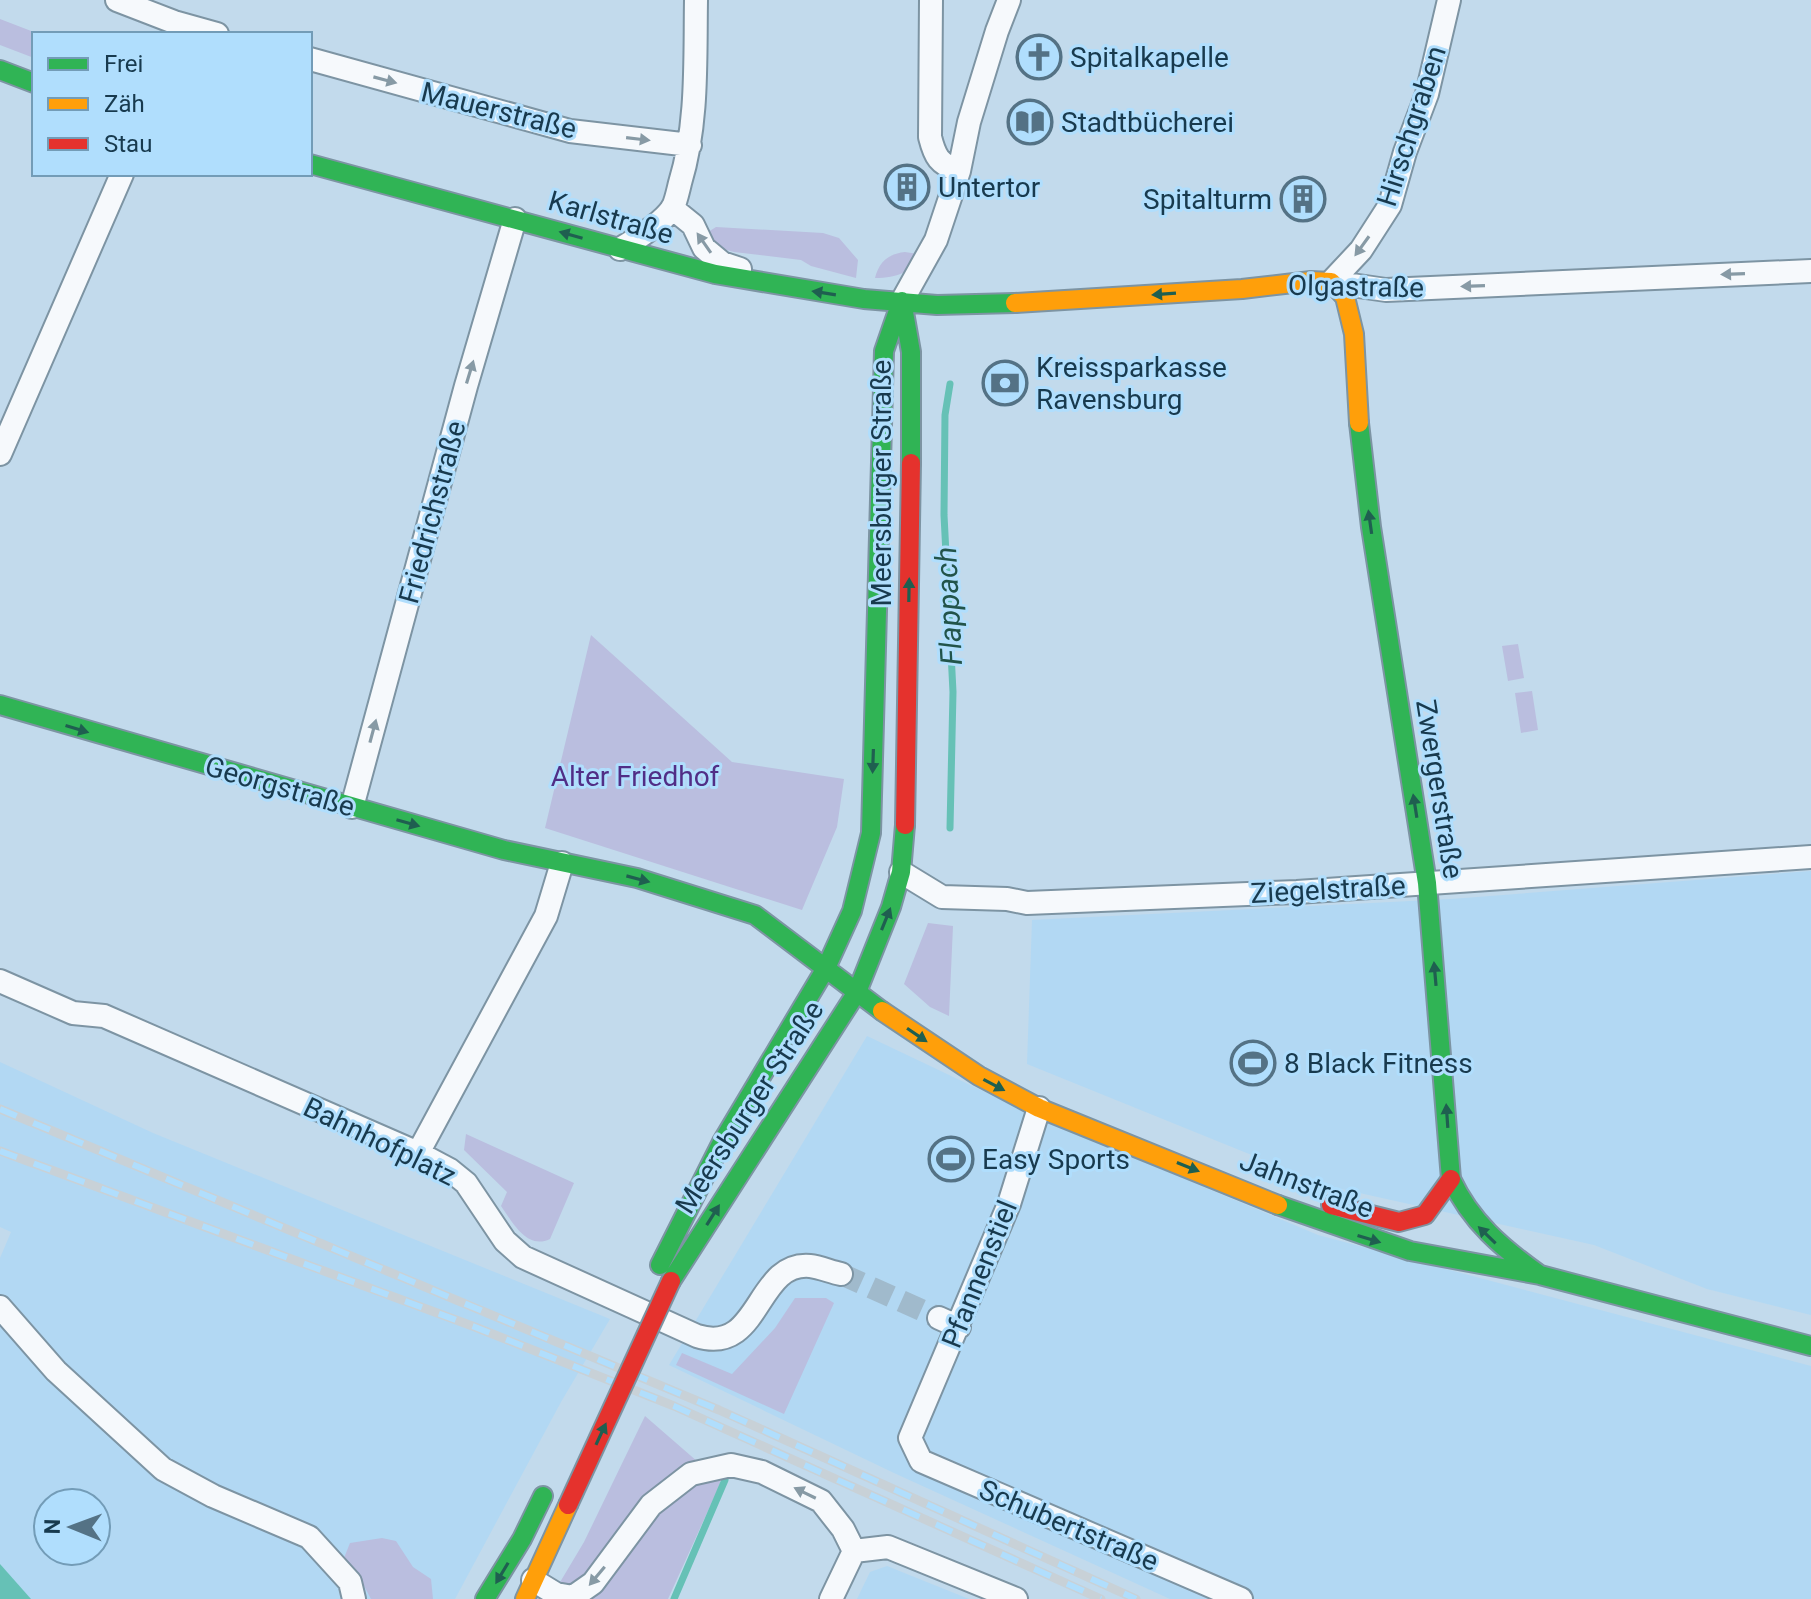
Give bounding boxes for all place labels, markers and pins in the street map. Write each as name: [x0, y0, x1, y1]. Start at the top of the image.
church icon: Spitalkapelle: [1015, 33, 1063, 81]
place label: Spitalkapelle: [1070, 41, 1229, 74]
library icon: Stadtbücherei: [1006, 98, 1054, 146]
place label: Stadtbücherei: [1061, 106, 1234, 139]
building icon: Untertor: [883, 163, 931, 211]
place label: Untertor: [938, 171, 1041, 204]
building icon: Spitalturm: [1279, 175, 1327, 223]
place label: Spitalturm: [1143, 183, 1272, 216]
place label: Kreissparkasse Ravensburg: [1036, 351, 1227, 416]
bank icon: Kreissparkasse Ravensburg: [981, 359, 1029, 407]
sports icon: 8 Black Fitness: [1229, 1039, 1277, 1087]
place label: 8 Black Fitness: [1284, 1047, 1473, 1080]
sports icon: Easy Sports: [927, 1135, 975, 1183]
place label: Easy Sports: [982, 1143, 1130, 1176]

